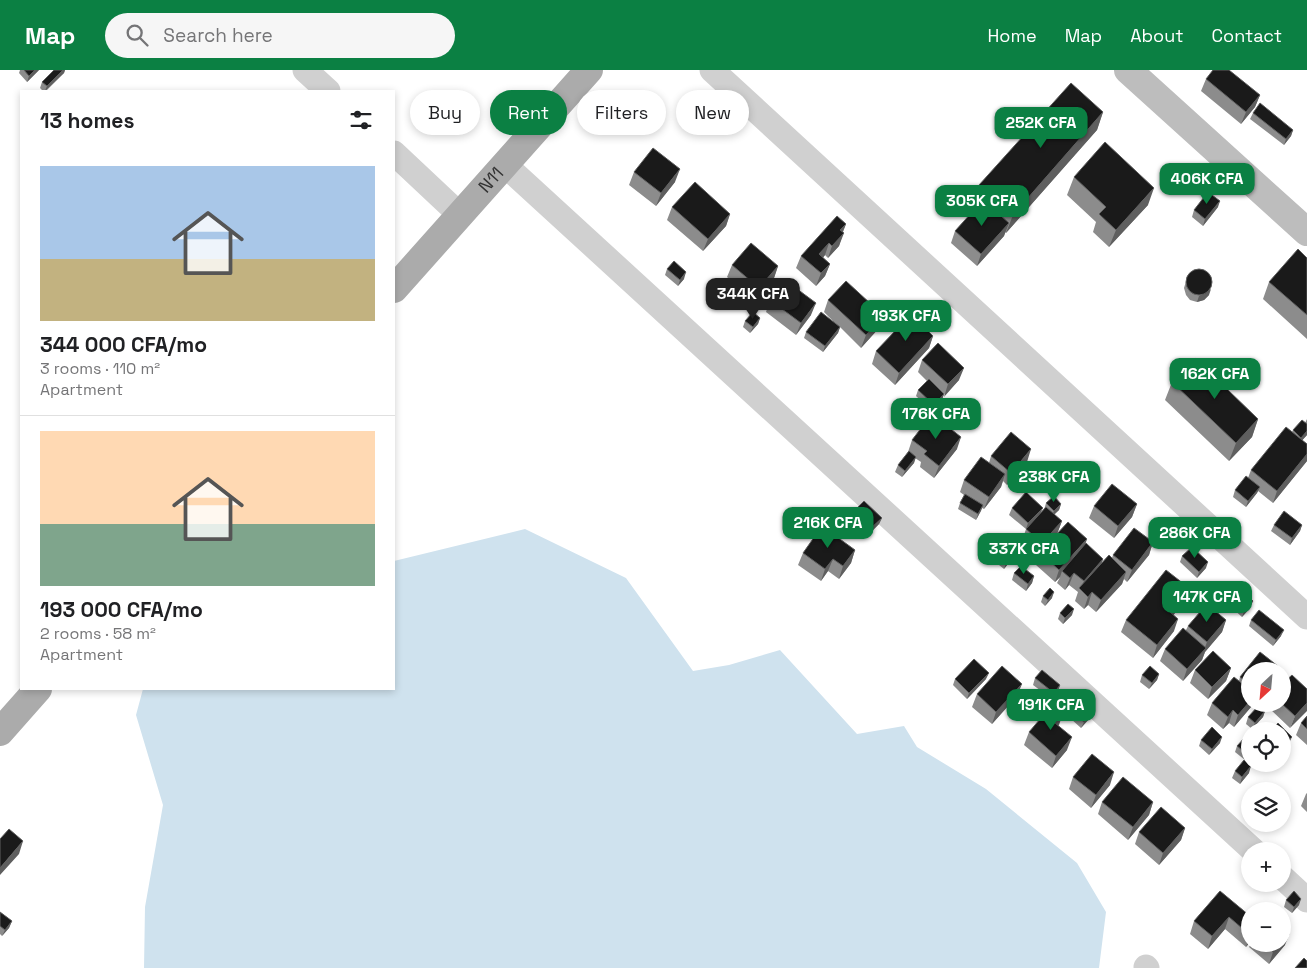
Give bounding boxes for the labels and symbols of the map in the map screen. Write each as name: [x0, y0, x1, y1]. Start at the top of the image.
pin: 252K CFA: [989, 106, 1093, 149]
street label: N11: [473, 162, 508, 197]
pin: 406K CFA: [1155, 162, 1259, 205]
pin: 305K CFA: [930, 184, 1034, 227]
pin: 344K CFA: [701, 278, 805, 320]
pin: 193K CFA: [854, 300, 958, 342]
pin: 162K CFA: [1163, 358, 1267, 400]
pin: 176K CFA: [884, 398, 988, 440]
pin: 238K CFA: [1002, 460, 1106, 503]
pin: 216K CFA: [776, 506, 880, 549]
pin: 286K CFA: [1143, 516, 1247, 559]
pin: 337K CFA: [972, 532, 1076, 575]
pin: 147K CFA: [1155, 580, 1259, 623]
north arrow: [1241, 662, 1291, 712]
pin: 191K CFA: [999, 688, 1103, 731]

